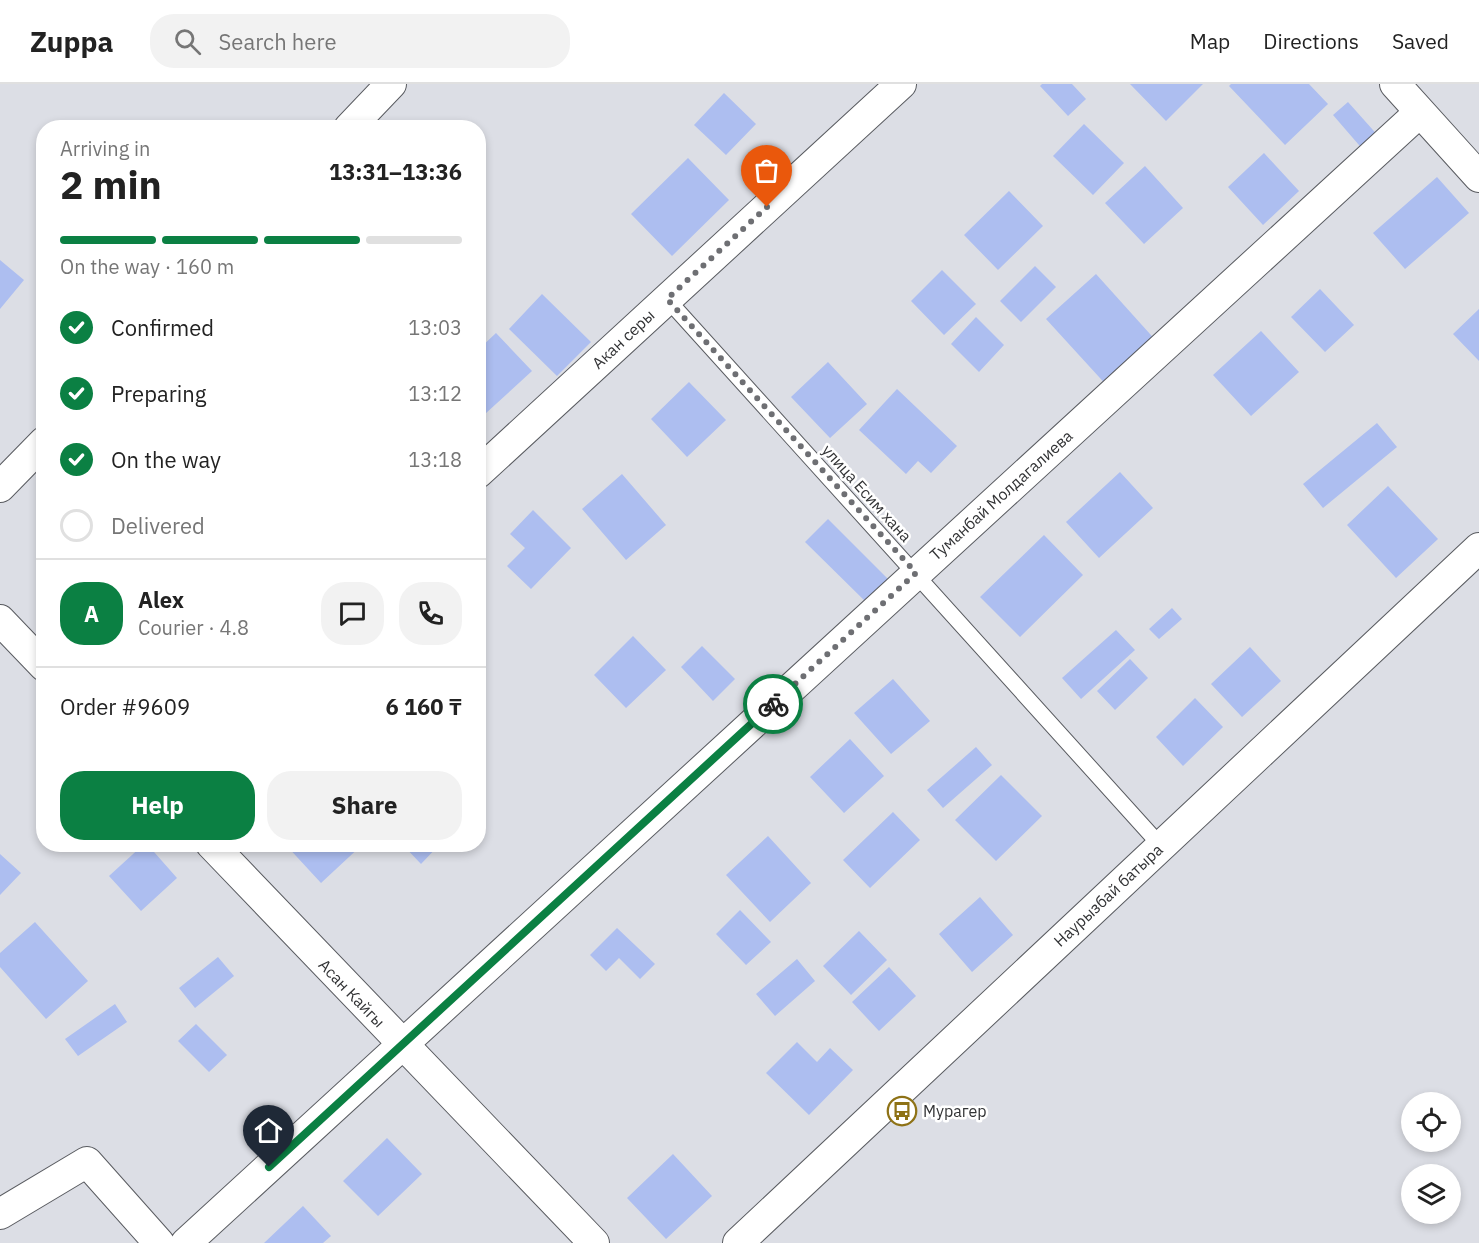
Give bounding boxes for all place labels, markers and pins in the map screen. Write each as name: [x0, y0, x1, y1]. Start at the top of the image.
pin: [741, 145, 792, 207]
bus stop icon: Мурагер: [886, 1095, 918, 1127]
place label: Мурагер: [923, 1101, 987, 1121]
pin: [243, 1105, 294, 1167]

